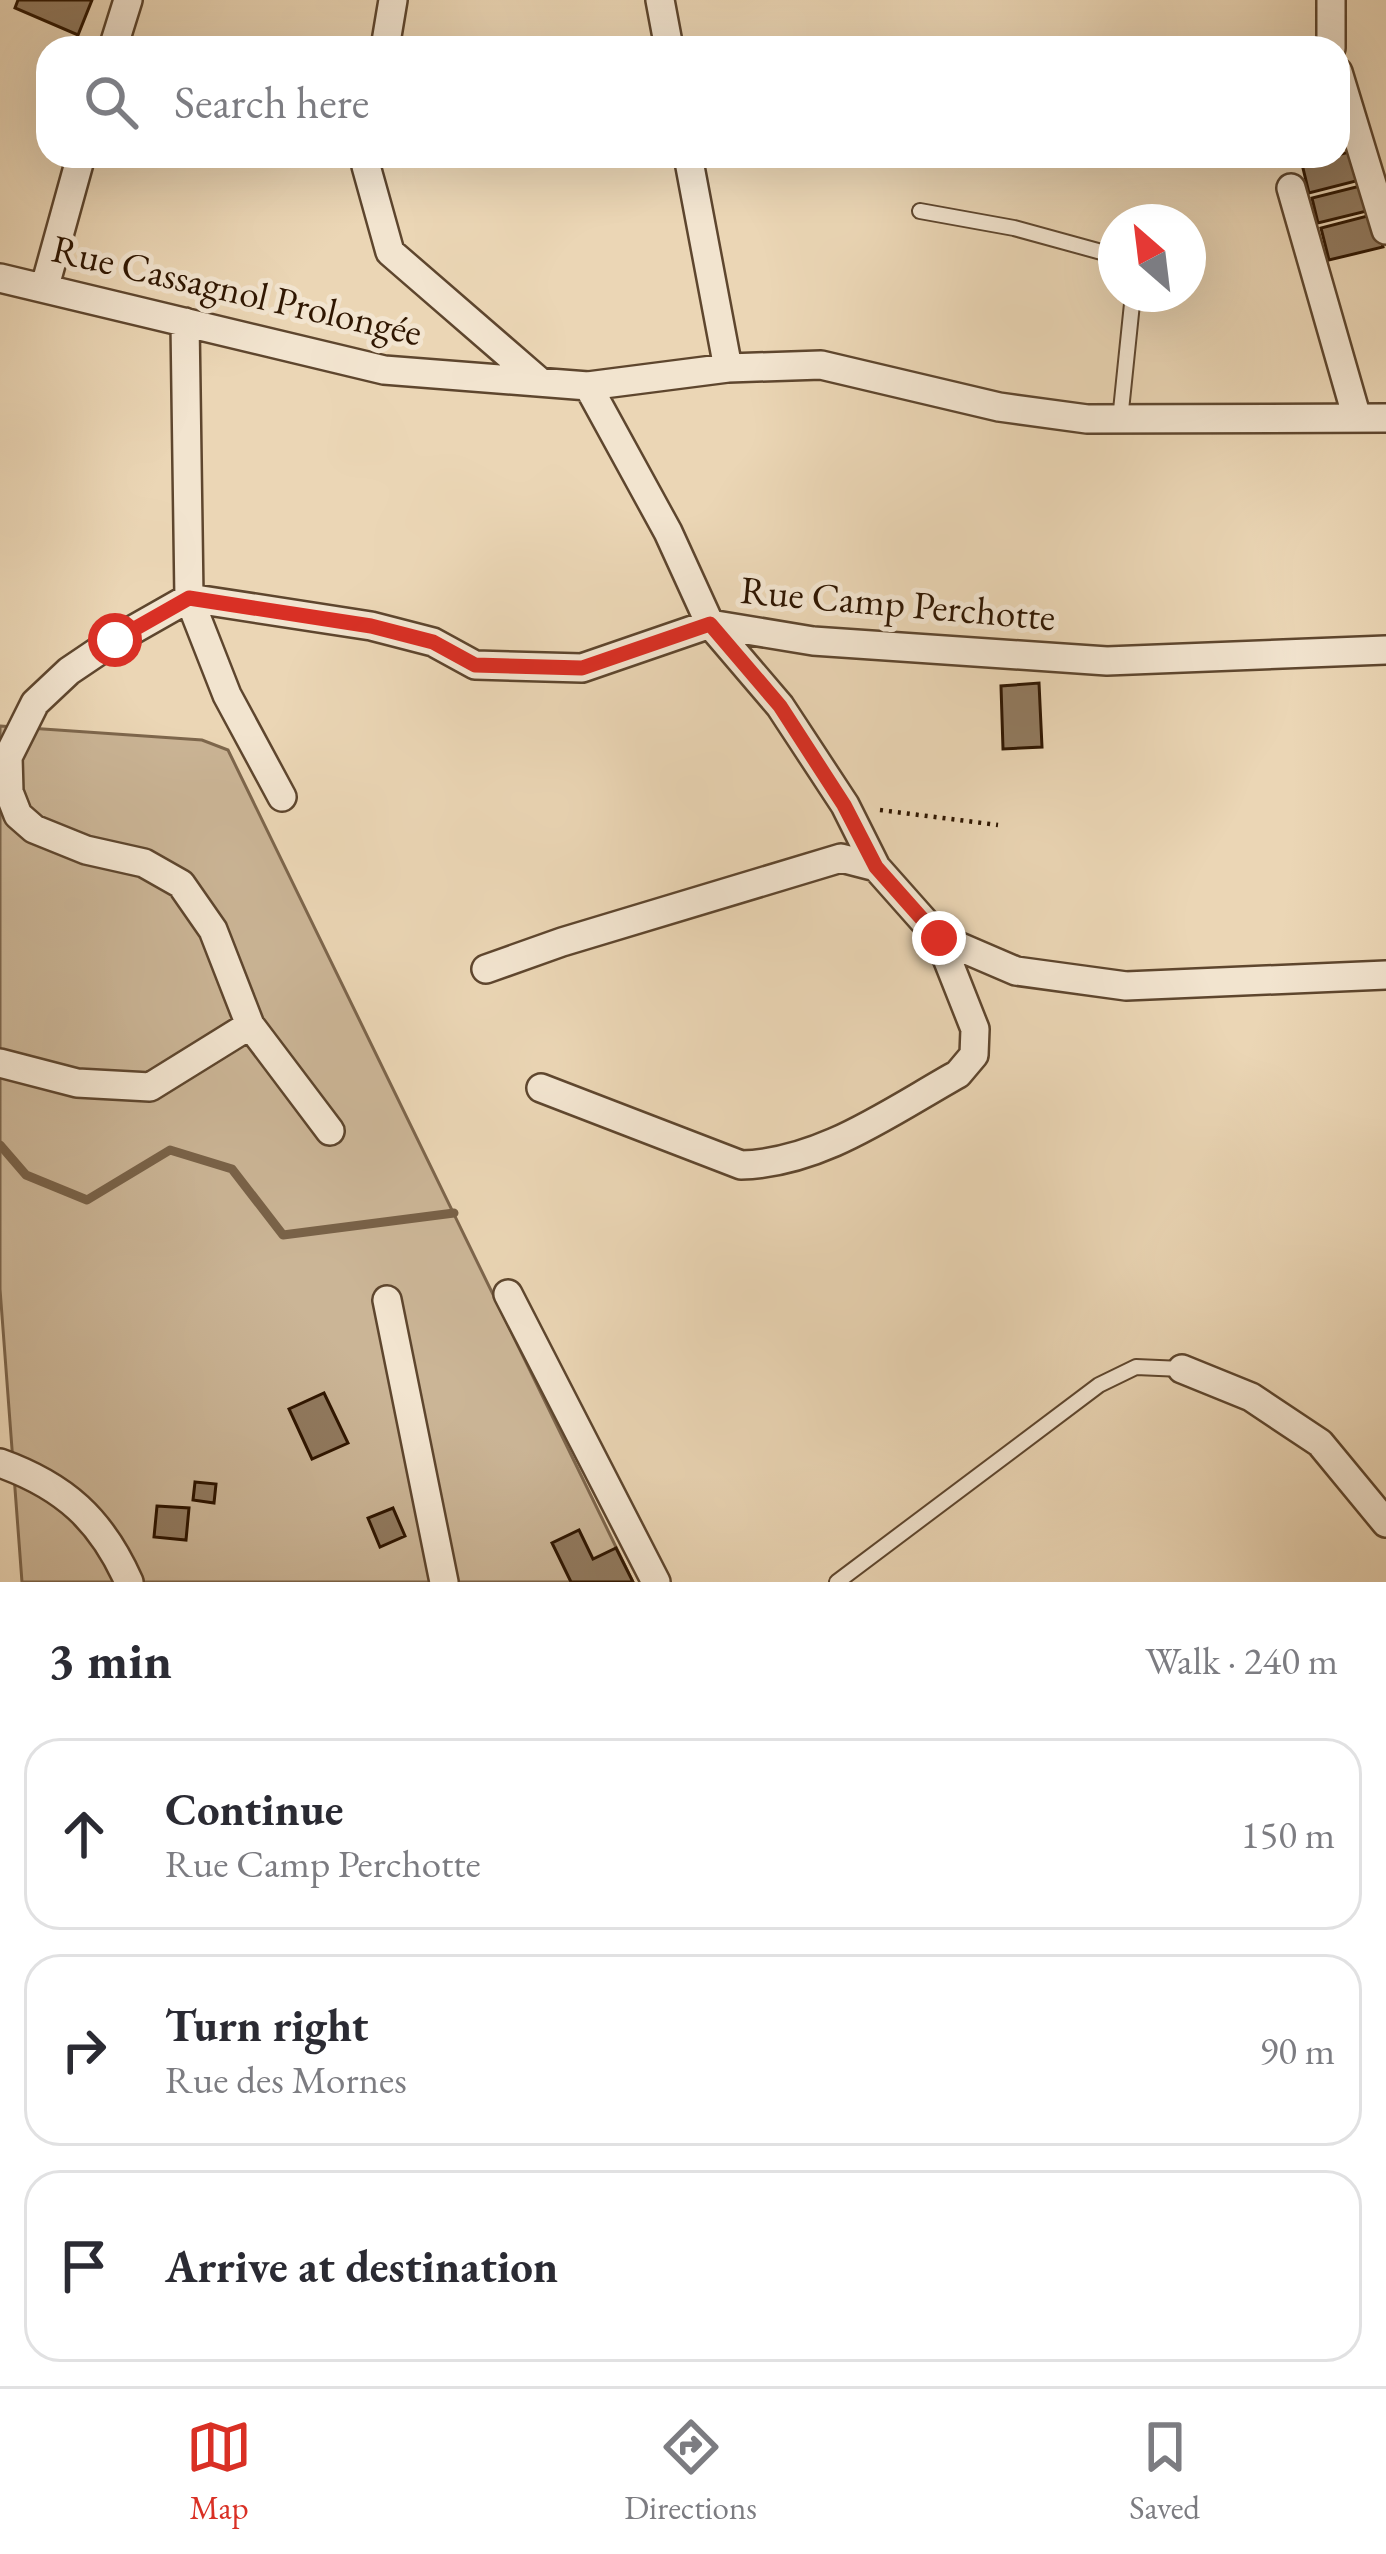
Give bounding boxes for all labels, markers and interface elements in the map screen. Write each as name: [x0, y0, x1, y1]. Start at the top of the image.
search box: [36, 36, 1350, 168]
icon: search: [78, 69, 144, 135]
text: Search here: [174, 73, 369, 131]
north arrow: [1098, 204, 1206, 312]
street label: Rue Cassagnol Prolongée: [47, 223, 427, 357]
street label: Rue Camp Perchotte: [738, 564, 1058, 642]
route start: [88, 613, 142, 667]
route end: [912, 911, 966, 965]
text: 3 min: [48, 1627, 172, 1693]
text: Walk · 240 m: [1145, 1635, 1338, 1686]
text: Continue: [165, 1780, 343, 1838]
icon: ahead: [51, 1801, 117, 1867]
text: 150 m: [1241, 1809, 1335, 1860]
text: Rue Camp Perchotte: [165, 1838, 481, 1889]
text: Turn right: [165, 1996, 368, 2054]
icon: right: [51, 2017, 117, 2083]
text: 90 m: [1259, 2025, 1335, 2076]
text: Rue des Mornes: [165, 2054, 407, 2105]
icon: arrive: [51, 2233, 117, 2299]
text: Arrive at destination: [165, 2237, 558, 2295]
tab: Map: [186, 2414, 252, 2529]
tab: Directions: [624, 2414, 757, 2529]
tab: Saved: [1129, 2414, 1200, 2529]

